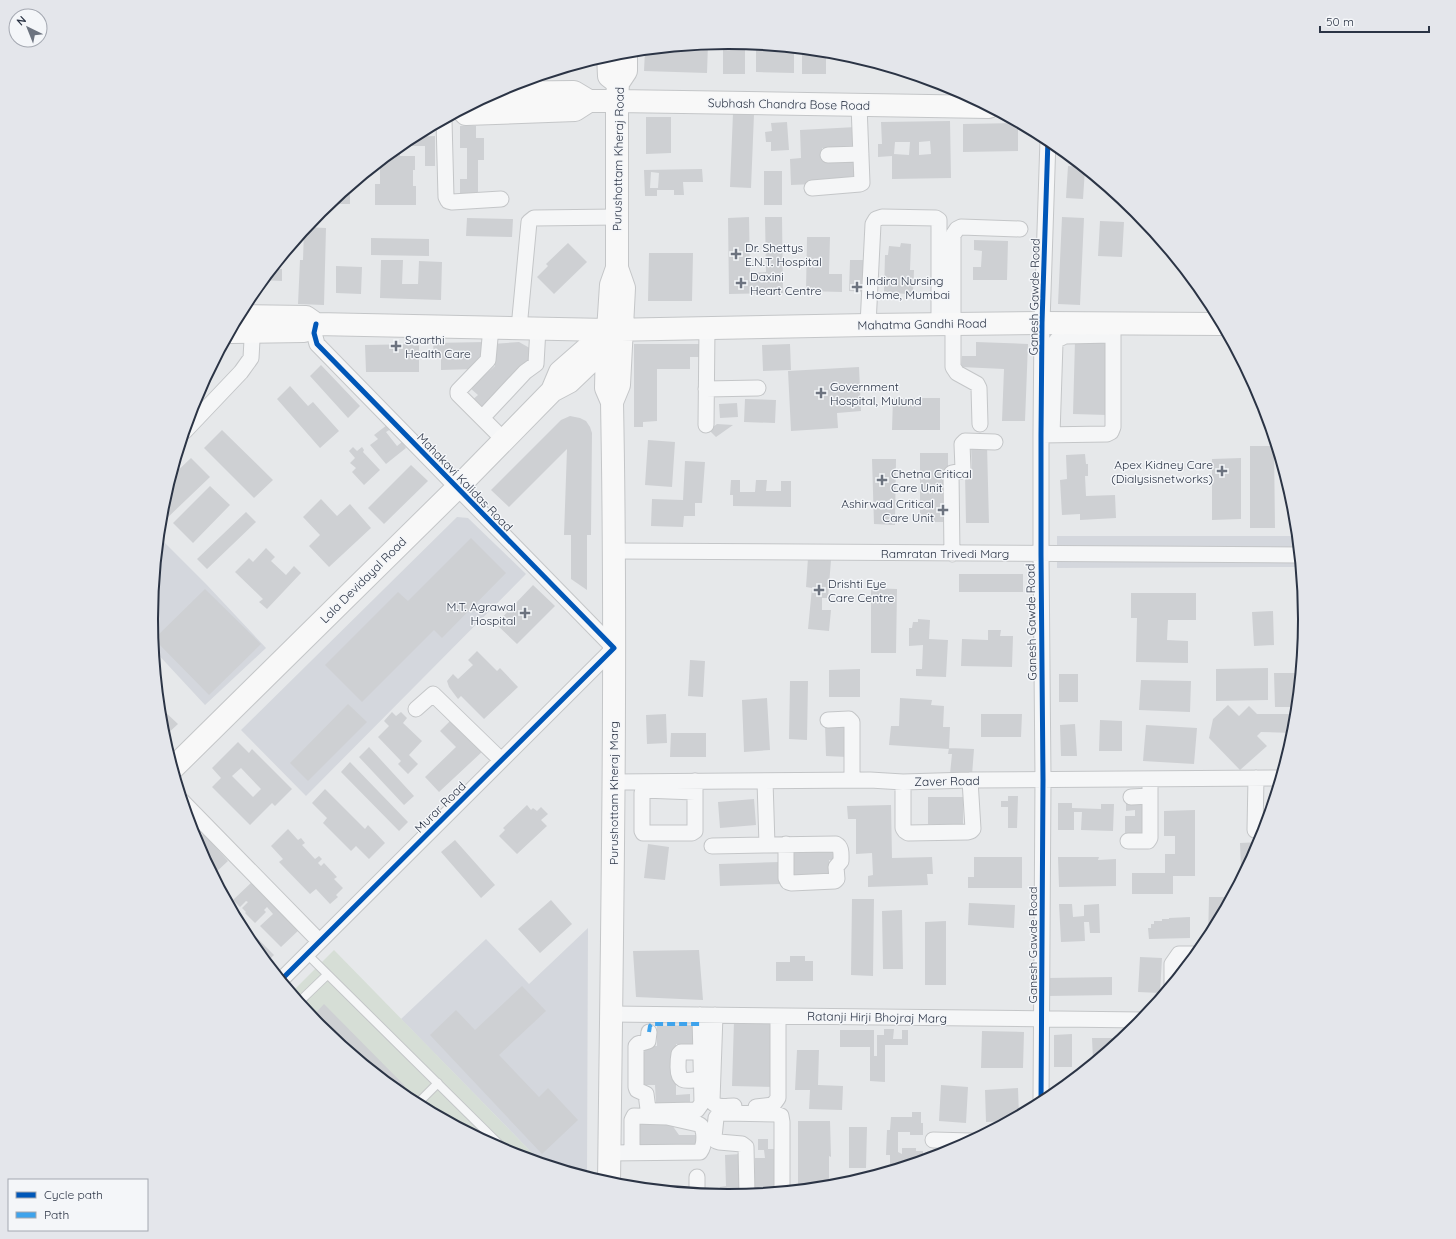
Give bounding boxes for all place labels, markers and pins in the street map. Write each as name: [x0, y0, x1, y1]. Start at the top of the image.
place label: Dr. Shettys E.N.T. Hospital: [745, 240, 822, 269]
marker: Dr. Shettys E.N.T. Hospital: [730, 248, 742, 260]
place label: Daxini Heart Centre: [750, 269, 822, 298]
place label: Indira Nursing Home, Mumbai: [866, 273, 950, 302]
marker: Daxini Heart Centre: [735, 277, 747, 289]
marker: Indira Nursing Home, Mumbai: [851, 281, 863, 293]
place label: Saarthi Health Care: [405, 332, 471, 361]
marker: Saarthi Health Care: [390, 340, 402, 352]
place label: Government Hospital, Mulund: [830, 379, 922, 408]
marker: Government Hospital, Mulund: [815, 387, 827, 399]
place label: Apex Kidney Care (Dialysisnetworks): [1111, 457, 1213, 486]
marker: Apex Kidney Care (Dialysisnetworks): [1216, 465, 1228, 477]
place label: Chetna Critical Care Unit: [891, 466, 972, 495]
marker: Chetna Critical Care Unit: [876, 474, 888, 486]
place label: Ashirwad Critical Care Unit: [841, 496, 934, 525]
marker: Ashirwad Critical Care Unit: [937, 504, 949, 516]
place label: Drishti Eye Care Centre: [828, 576, 894, 605]
marker: Drishti Eye Care Centre: [813, 584, 825, 596]
place label: M.T. Agrawal Hospital: [446, 599, 516, 628]
marker: M.T. Agrawal Hospital: [519, 607, 531, 619]

